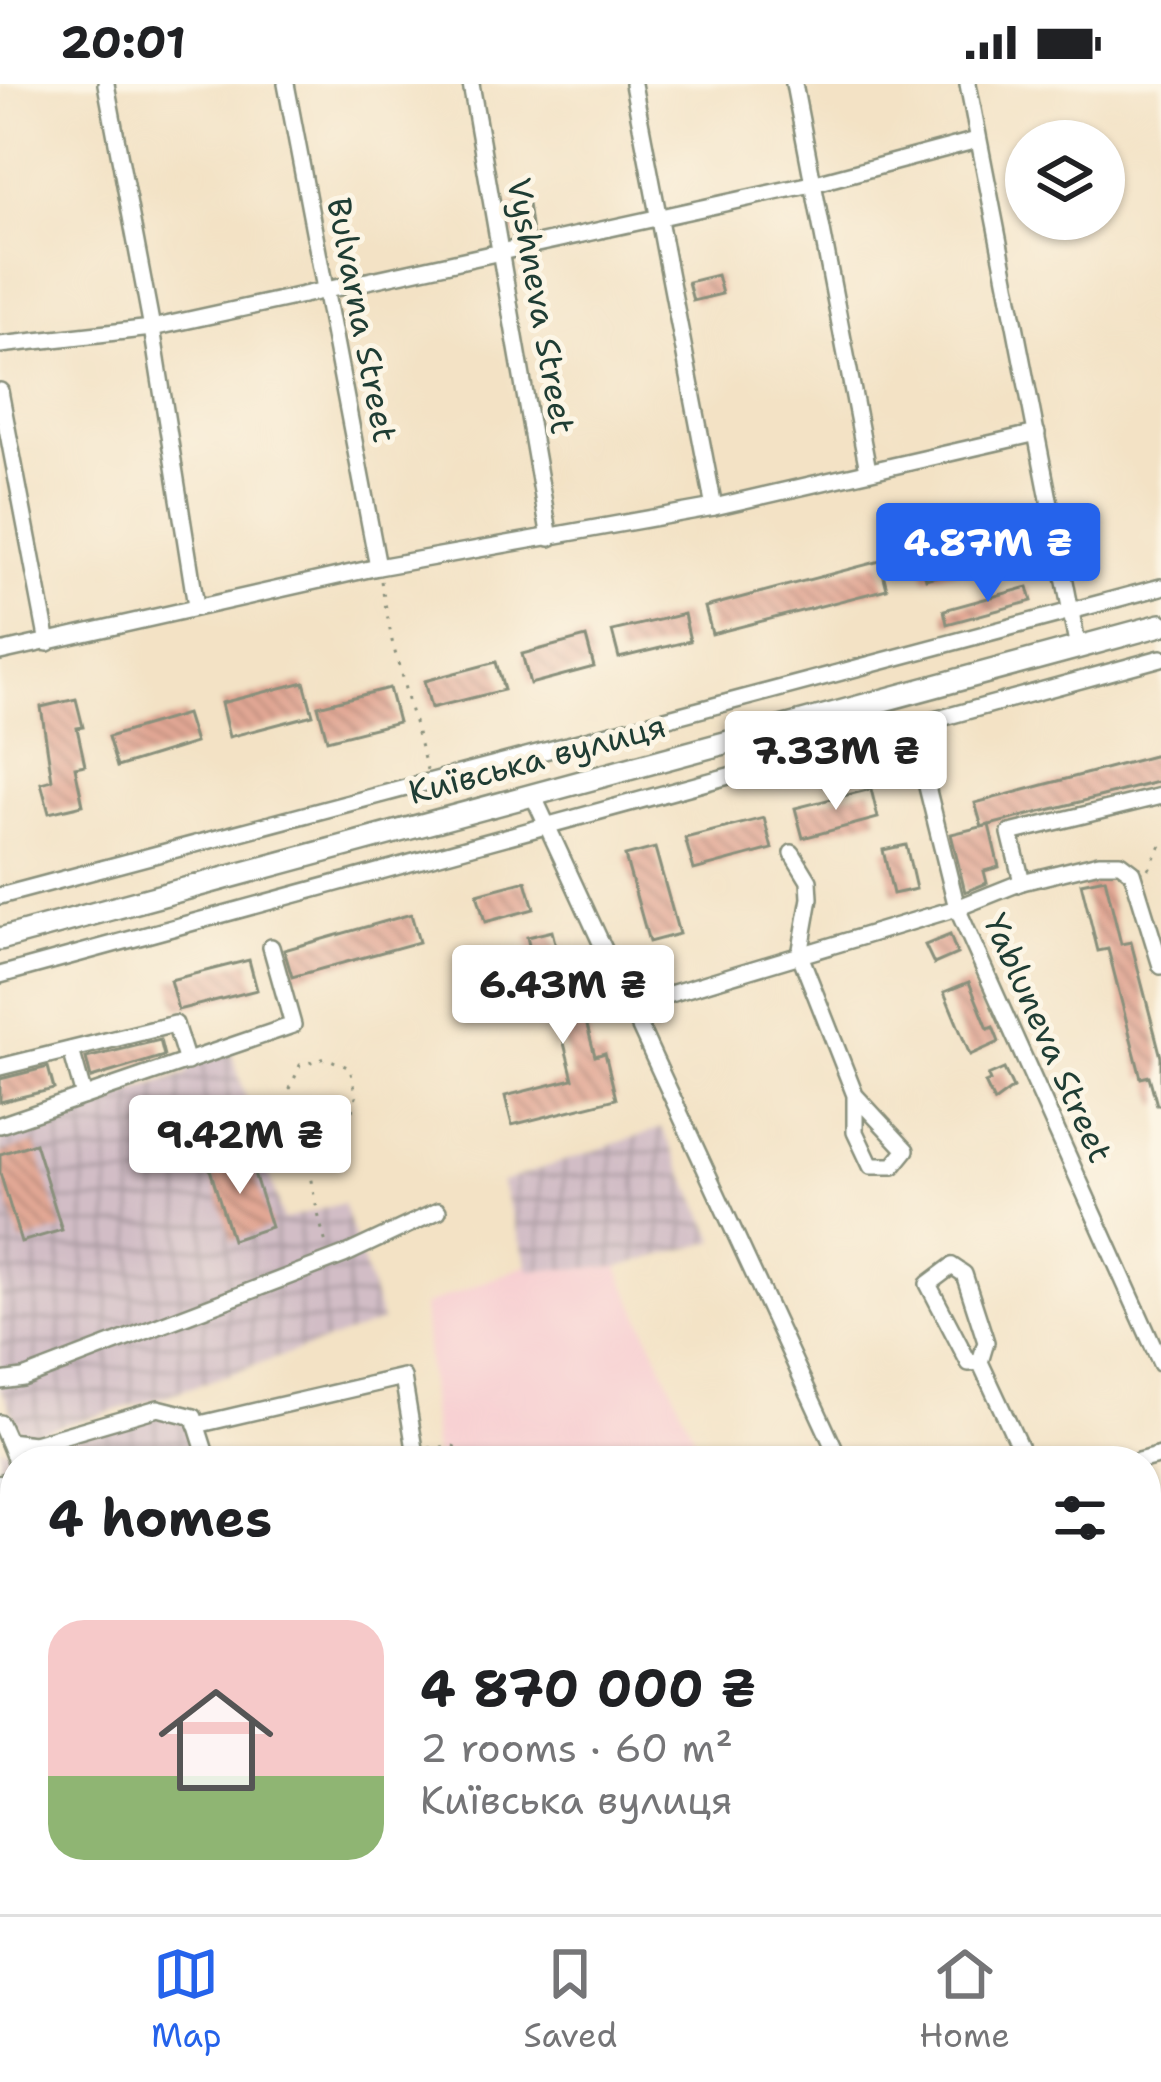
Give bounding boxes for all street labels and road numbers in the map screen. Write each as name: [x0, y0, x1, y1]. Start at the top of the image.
street label: Vyshneva Street: [496, 174, 586, 438]
street label: Bulvarna Street: [316, 194, 408, 446]
street label: Київська вулиця: [403, 703, 671, 815]
street label: Yabluneva Street: [973, 906, 1123, 1170]

